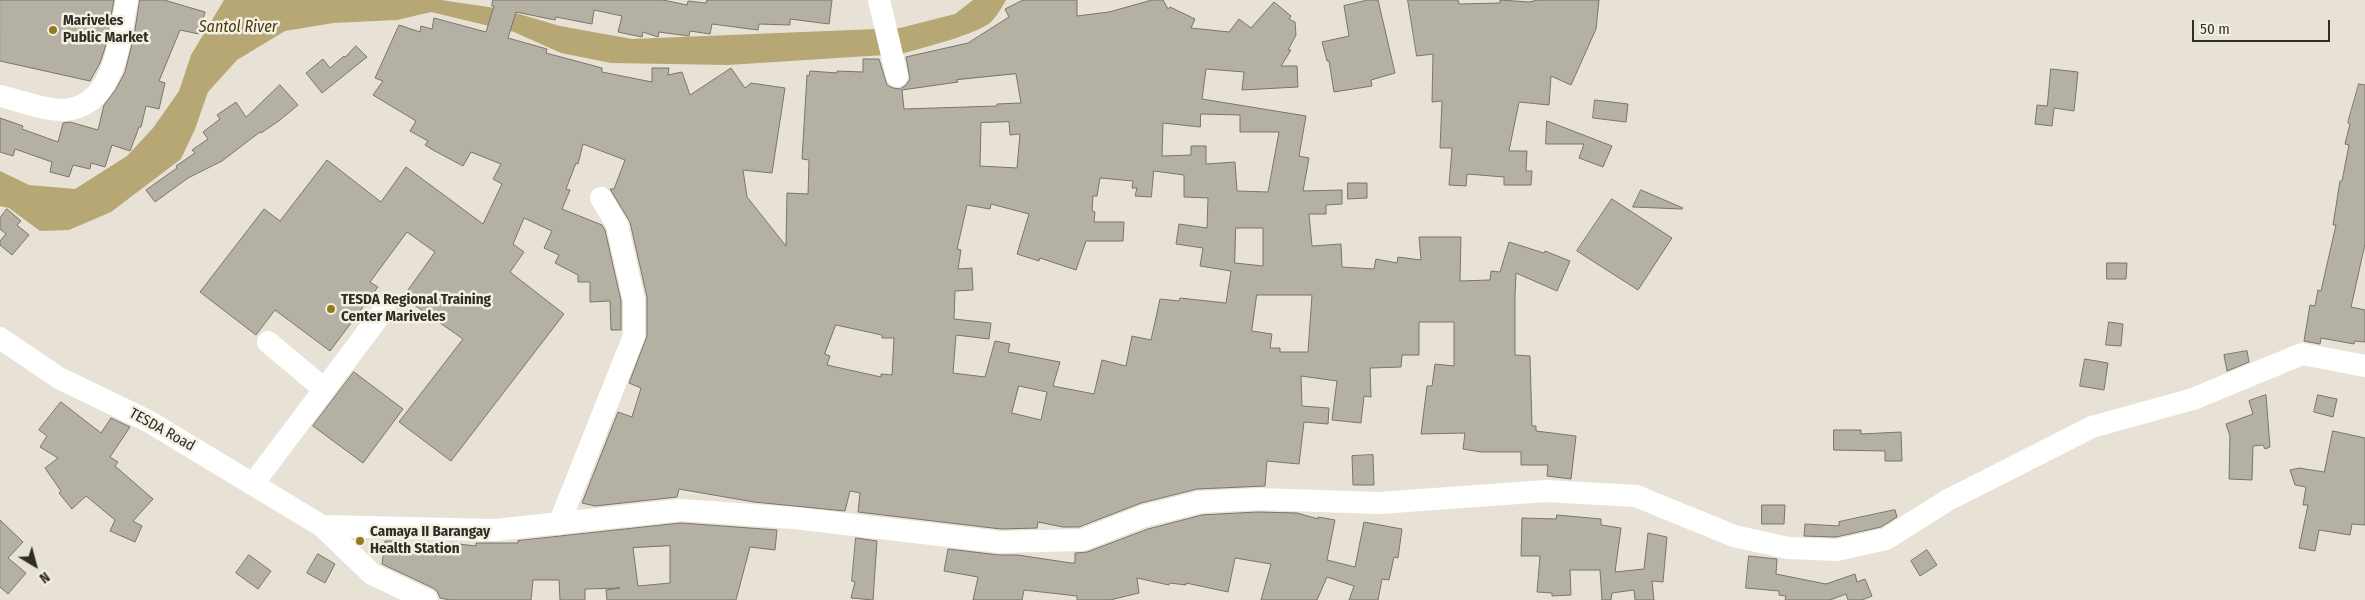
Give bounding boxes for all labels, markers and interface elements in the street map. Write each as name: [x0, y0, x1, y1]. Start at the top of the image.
scale bar: [2195, 10, 2332, 42]
place label: Mariveles Public Market: [63, 12, 148, 47]
water label: Santol River: [199, 18, 277, 38]
text: 50 m: [2200, 20, 2230, 38]
marker: Mariveles Public Market: [47, 24, 59, 36]
place label: TESDA Regional Training Center Mariveles: [341, 291, 491, 326]
marker: TESDA Regional Training Center Mariveles: [325, 303, 337, 315]
street label: TESDA Road: [126, 405, 198, 455]
place label: Camaya II Barangay Health Station: [370, 523, 490, 558]
marker: Camaya II Barangay Health Station: [354, 535, 366, 547]
north arrow: [10, 540, 60, 590]
text: N: [36, 568, 53, 587]

